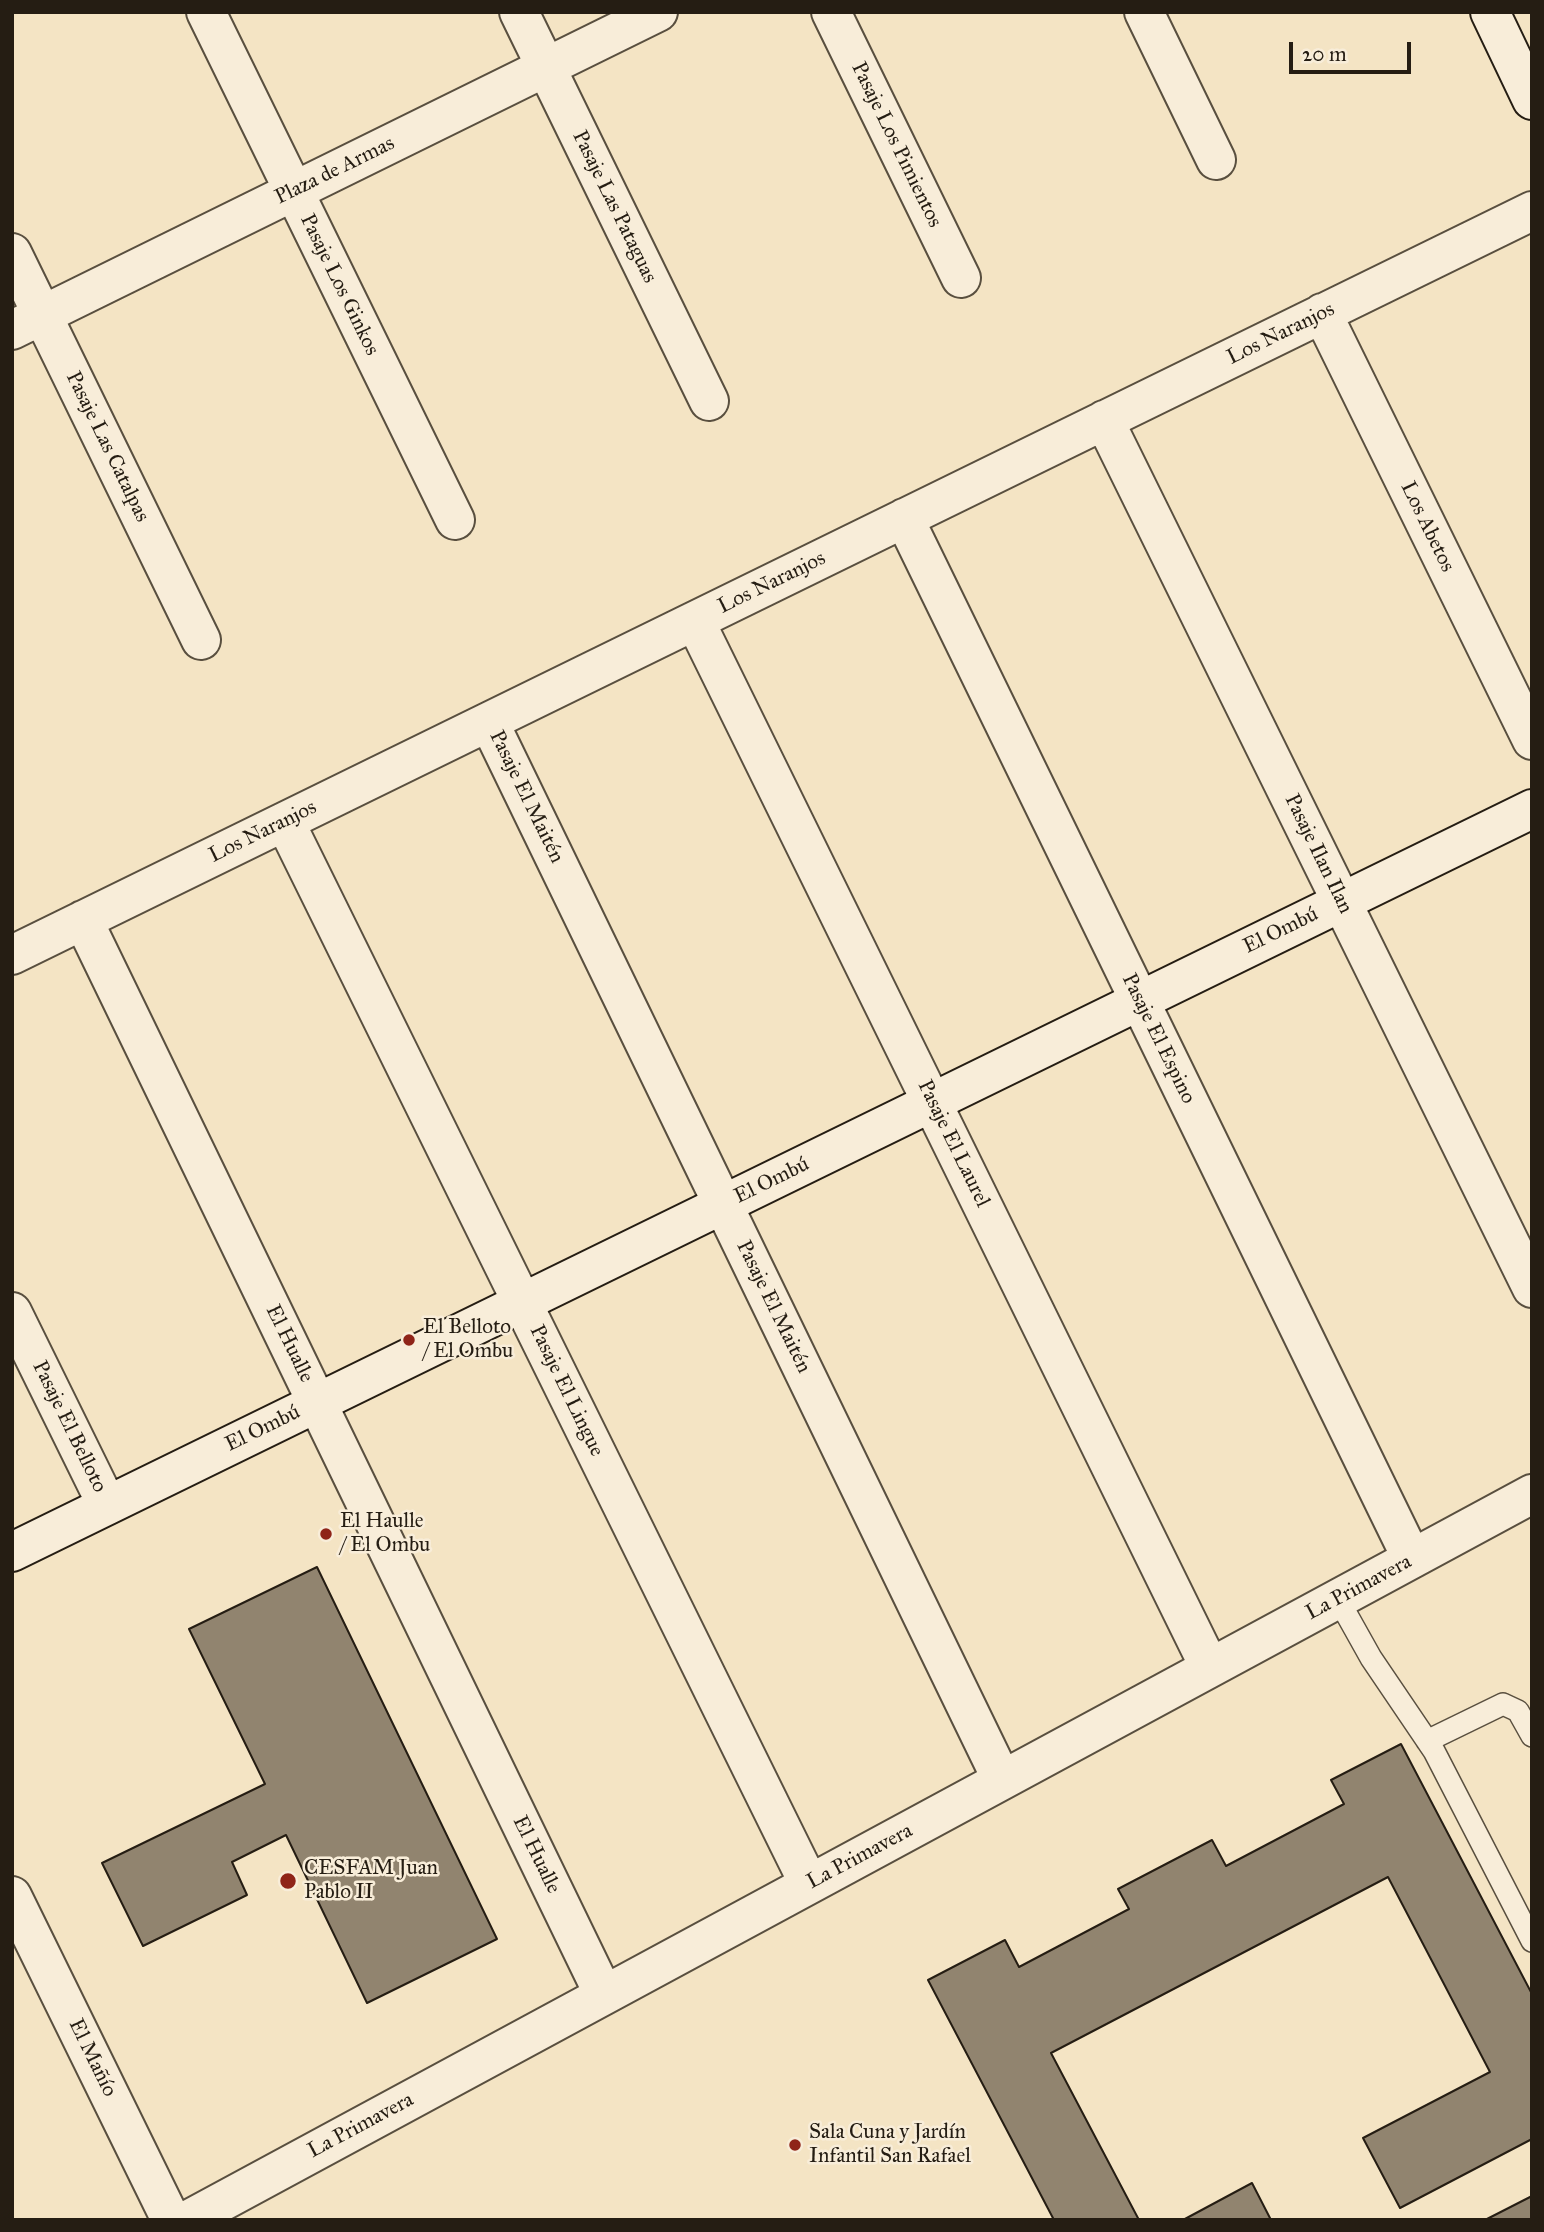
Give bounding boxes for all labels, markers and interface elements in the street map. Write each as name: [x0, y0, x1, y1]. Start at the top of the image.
scale bar: [1292, 28, 1414, 72]
text: 20 m: [1302, 41, 1347, 67]
street label: Pasaje Los Pimientos: [845, 58, 947, 232]
street label: Pasaje Las Pataguas: [566, 127, 662, 287]
street label: Plaza de Armas: [271, 131, 399, 211]
street label: Pasaje Los Ginkos: [294, 210, 384, 360]
street label: Los Naranjos: [1223, 297, 1339, 371]
street label: Pasaje Las Catalpas: [60, 368, 154, 526]
street label: Los Abetos: [1394, 478, 1460, 576]
street label: Los Naranjos: [714, 546, 830, 620]
street label: Pasaje El Maitén: [483, 727, 569, 867]
street label: Pasaje Ilan Ilan: [1278, 790, 1358, 918]
street label: Los Naranjos: [205, 795, 321, 869]
street label: El Ombú: [1239, 902, 1323, 960]
street label: Pasaje El Espino: [1116, 970, 1200, 1108]
street label: Pasaje El Laurel: [911, 1076, 995, 1212]
street label: El Ombú: [730, 1152, 814, 1210]
street label: Pasaje El Maitén: [730, 1237, 816, 1377]
street label: El Hualle: [259, 1301, 319, 1387]
place label: El Belloto / El Ombu: [423, 1315, 513, 1365]
street label: Pasaje El Lingue: [523, 1321, 609, 1461]
marker: El Belloto / El Ombu: [401, 1332, 417, 1348]
street label: Pasaje El Belloto: [26, 1357, 112, 1497]
street label: El Ombú: [221, 1400, 305, 1458]
place label: El Haulle / El Ombu: [340, 1509, 430, 1559]
marker: El Haulle / El Ombu: [318, 1526, 334, 1542]
street label: La Primavera: [1302, 1550, 1416, 1626]
street label: El Hualle: [506, 1812, 566, 1898]
street label: La Primavera: [803, 1819, 917, 1895]
place label: CESFAM Juan Pablo II: [304, 1856, 438, 1906]
marker: CESFAM Juan Pablo II: [278, 1871, 298, 1891]
street label: El Mañío: [62, 2015, 122, 2101]
street label: La Primavera: [304, 2088, 418, 2164]
place label: Sala Cuna y Jardín Infantil San Rafael: [809, 2120, 971, 2170]
marker: Sala Cuna y Jardín Infantil San Rafael: [787, 2137, 803, 2153]

